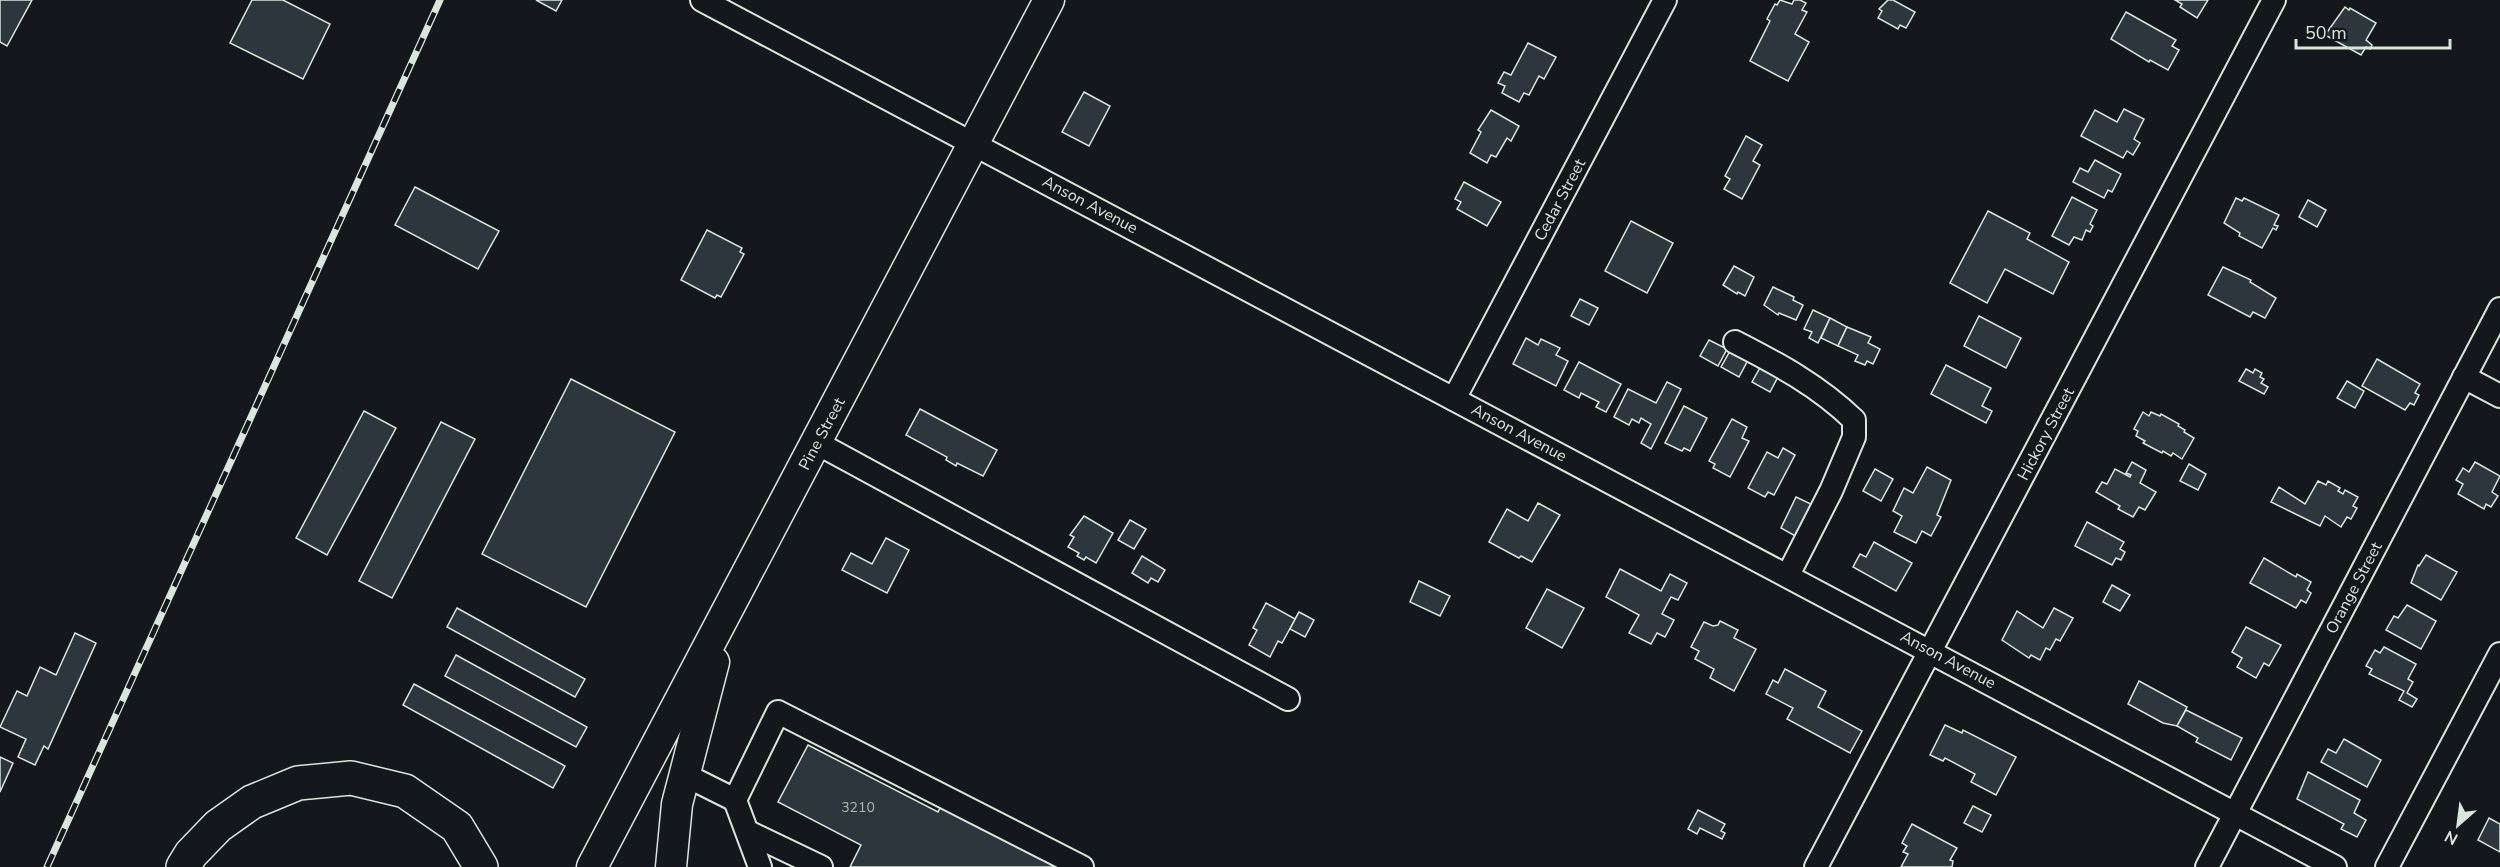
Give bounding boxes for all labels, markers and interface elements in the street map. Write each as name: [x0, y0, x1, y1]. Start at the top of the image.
scale bar: [2296, 12, 2450, 50]
text: 50 m: [2305, 21, 2347, 45]
street label: Cedar Street: [1529, 155, 1591, 245]
street label: Anson Avenue: [1038, 171, 1142, 239]
street label: Hickory Street: [2012, 383, 2080, 484]
street label: Pine Street: [794, 394, 850, 474]
street label: Anson Avenue: [1467, 399, 1571, 467]
street label: Orange Street: [2321, 538, 2388, 638]
street label: Anson Avenue: [1896, 626, 2000, 694]
north arrow: [2428, 795, 2488, 855]
house number: 3210: [841, 798, 875, 817]
text: N: [2441, 825, 2462, 850]

